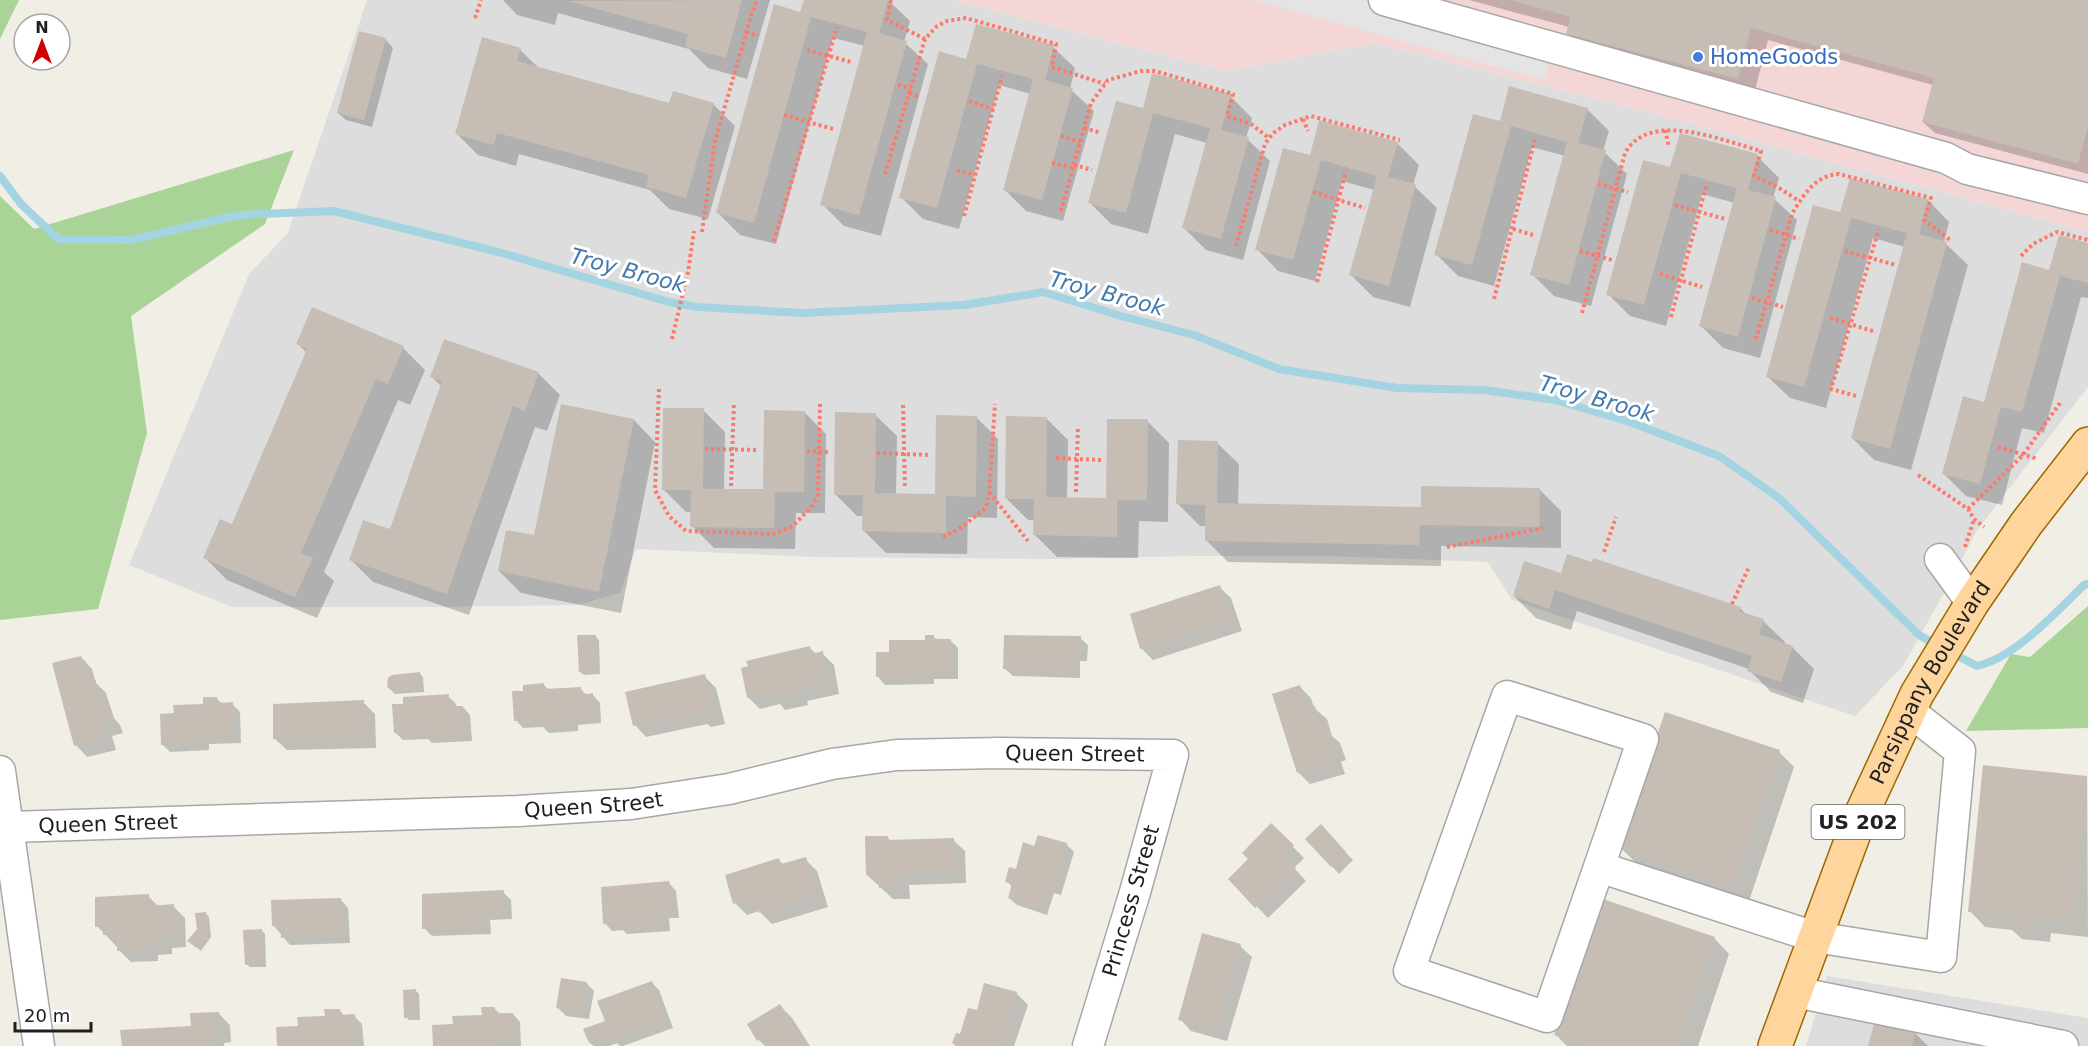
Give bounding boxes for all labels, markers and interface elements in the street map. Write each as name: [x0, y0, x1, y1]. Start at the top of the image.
north arrow: [12, 12, 72, 72]
text: N: [35, 18, 49, 37]
place label: HomeGoods: [1710, 45, 1838, 69]
marker: HomeGoods: [1691, 50, 1705, 64]
water label: Troy Brook: [568, 243, 689, 298]
water label: Troy Brook: [1047, 266, 1168, 321]
water label: Troy Brook: [1537, 370, 1658, 427]
street label: Parsippany Boulevard: [1865, 576, 1995, 788]
street label: Queen Street: [1005, 741, 1145, 767]
street label: Queen Street: [523, 787, 665, 823]
road number: US 202: [1812, 805, 1904, 839]
street label: Queen Street: [38, 810, 178, 838]
street label: Princess Street: [1098, 822, 1164, 980]
scale bar: [15, 995, 92, 1033]
text: 20 m: [24, 1005, 70, 1026]

